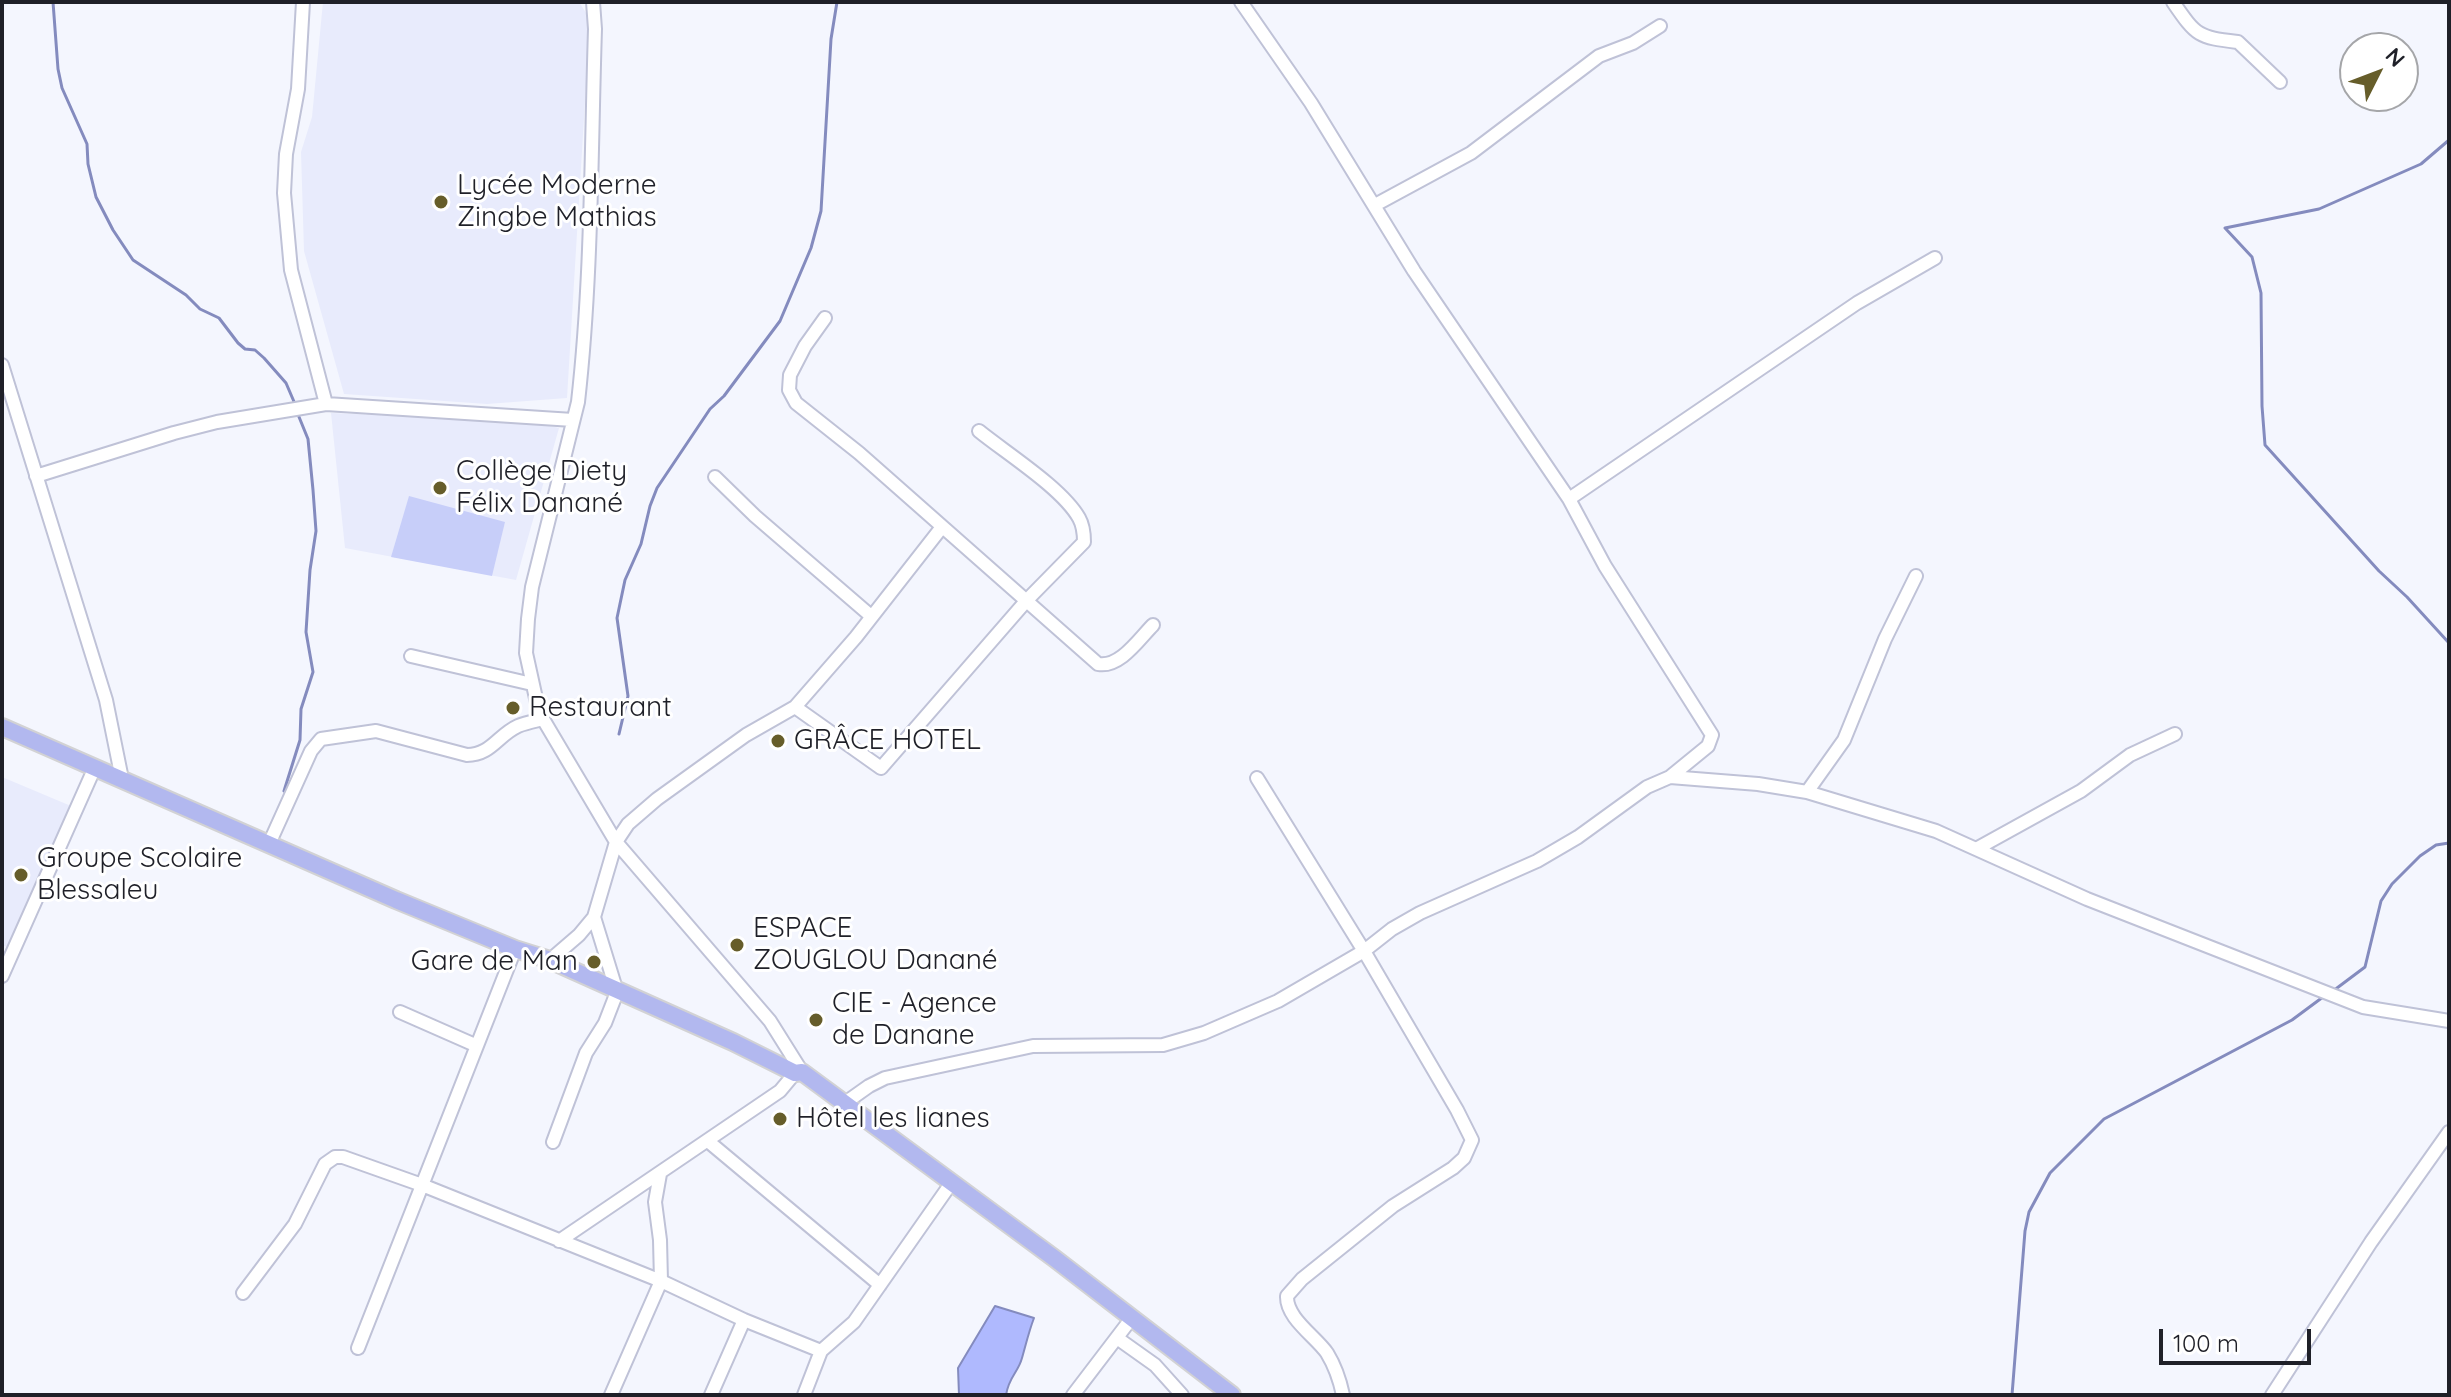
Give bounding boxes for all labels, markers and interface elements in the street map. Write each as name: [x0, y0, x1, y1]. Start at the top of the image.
north arrow: [2339, 32, 2419, 112]
text: N: [2380, 42, 2411, 73]
place label: Lycée Moderne Zingbe Mathias: [457, 169, 657, 235]
marker: Lycée Moderne Zingbe Mathias: [432, 193, 450, 211]
place label: Collège Diety Félix Danané: [456, 455, 627, 521]
marker: Collège Diety Félix Danané: [431, 479, 449, 497]
place label: Restaurant: [529, 691, 672, 725]
marker: Restaurant: [504, 699, 522, 717]
place label: GRÂCE HOTEL: [794, 724, 981, 758]
marker: GRÂCE HOTEL: [769, 732, 787, 750]
place label: Groupe Scolaire Blessaleu: [37, 842, 242, 908]
marker: Groupe Scolaire Blessaleu: [12, 866, 30, 884]
place label: ESPACE ZOUGLOU Danané: [753, 912, 998, 978]
marker: ESPACE ZOUGLOU Danané: [728, 936, 746, 954]
place label: Gare de Man: [411, 945, 578, 979]
marker: Gare de Man: [585, 953, 603, 971]
place label: CIE - Agence de Danane: [832, 987, 997, 1053]
marker: CIE - Agence de Danane: [807, 1011, 825, 1029]
place label: Hôtel les lianes: [796, 1102, 990, 1136]
marker: Hôtel les lianes: [771, 1110, 789, 1128]
scale bar: [2163, 1313, 2315, 1363]
text: 100 m: [2173, 1328, 2239, 1358]

